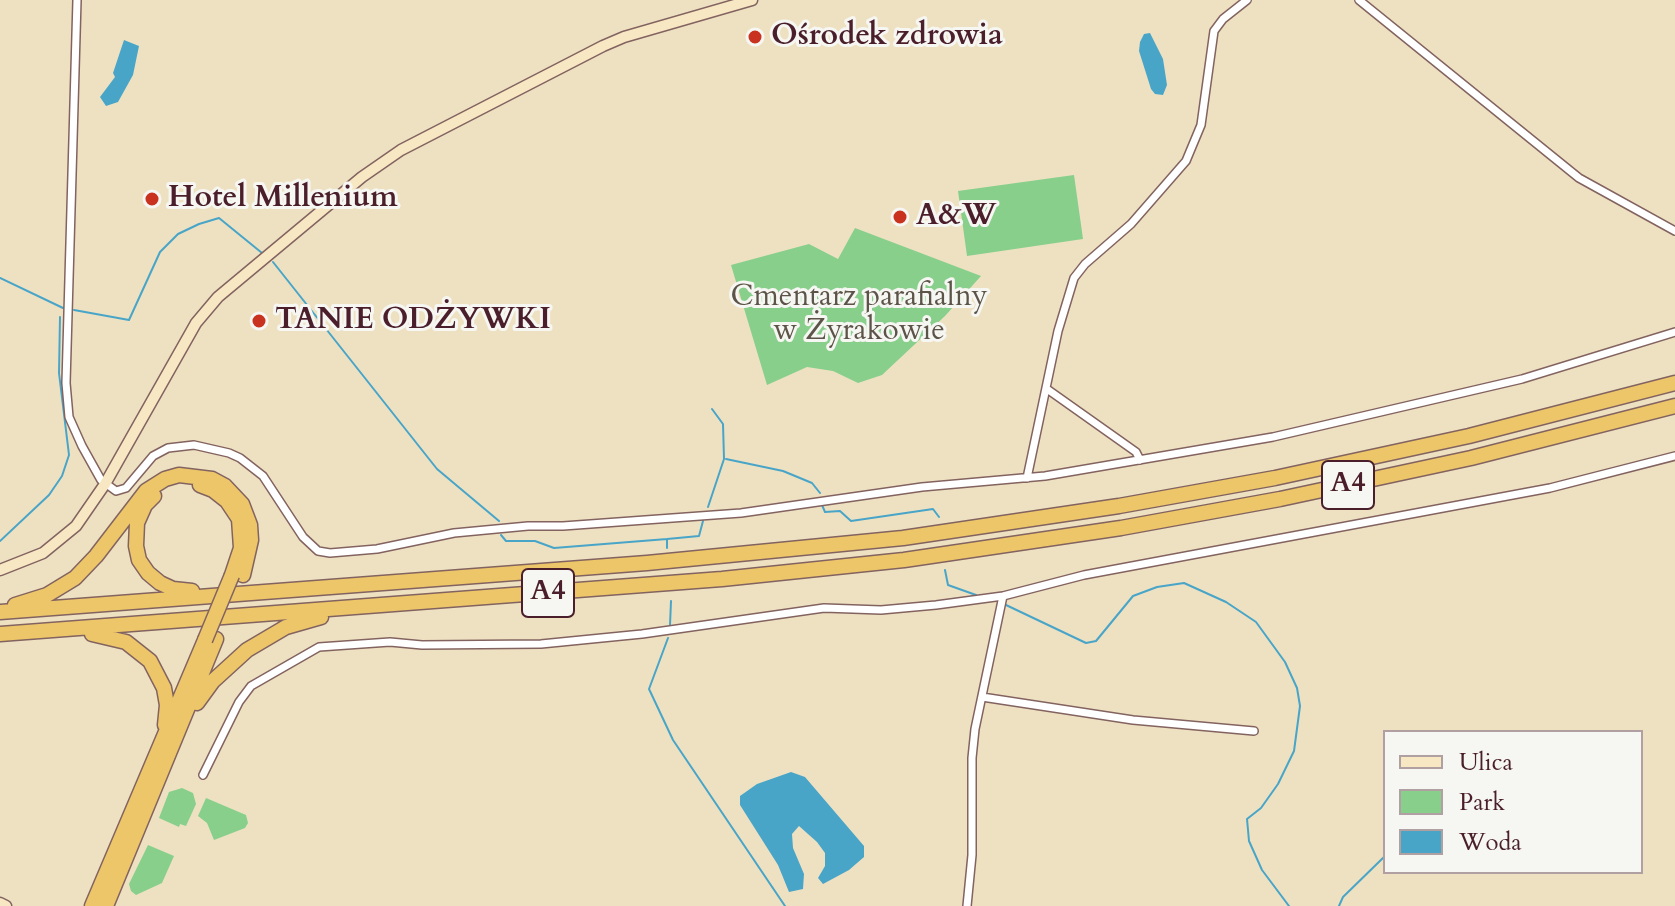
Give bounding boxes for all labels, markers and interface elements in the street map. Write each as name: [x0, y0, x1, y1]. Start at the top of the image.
place label: Ośrodek zdrowia: [771, 19, 1003, 55]
marker: Ośrodek zdrowia: [746, 28, 764, 46]
place label: Hotel Millenium: [168, 181, 398, 217]
marker: Hotel Millenium: [143, 190, 161, 208]
place label: A&W: [916, 199, 996, 235]
marker: A&W: [891, 208, 909, 226]
park label: Cmentarz parafialny w Żyrakowie: [730, 280, 988, 350]
place label: TANIE ODŻYWKI: [275, 303, 551, 339]
marker: TANIE ODŻYWKI: [250, 312, 268, 330]
road number: A4: [1322, 461, 1374, 509]
road number: A4: [522, 569, 574, 617]
legend: [1383, 730, 1643, 874]
text: Ulica: [1459, 746, 1513, 779]
text: Park: [1459, 786, 1505, 819]
text: Woda: [1459, 826, 1522, 859]

